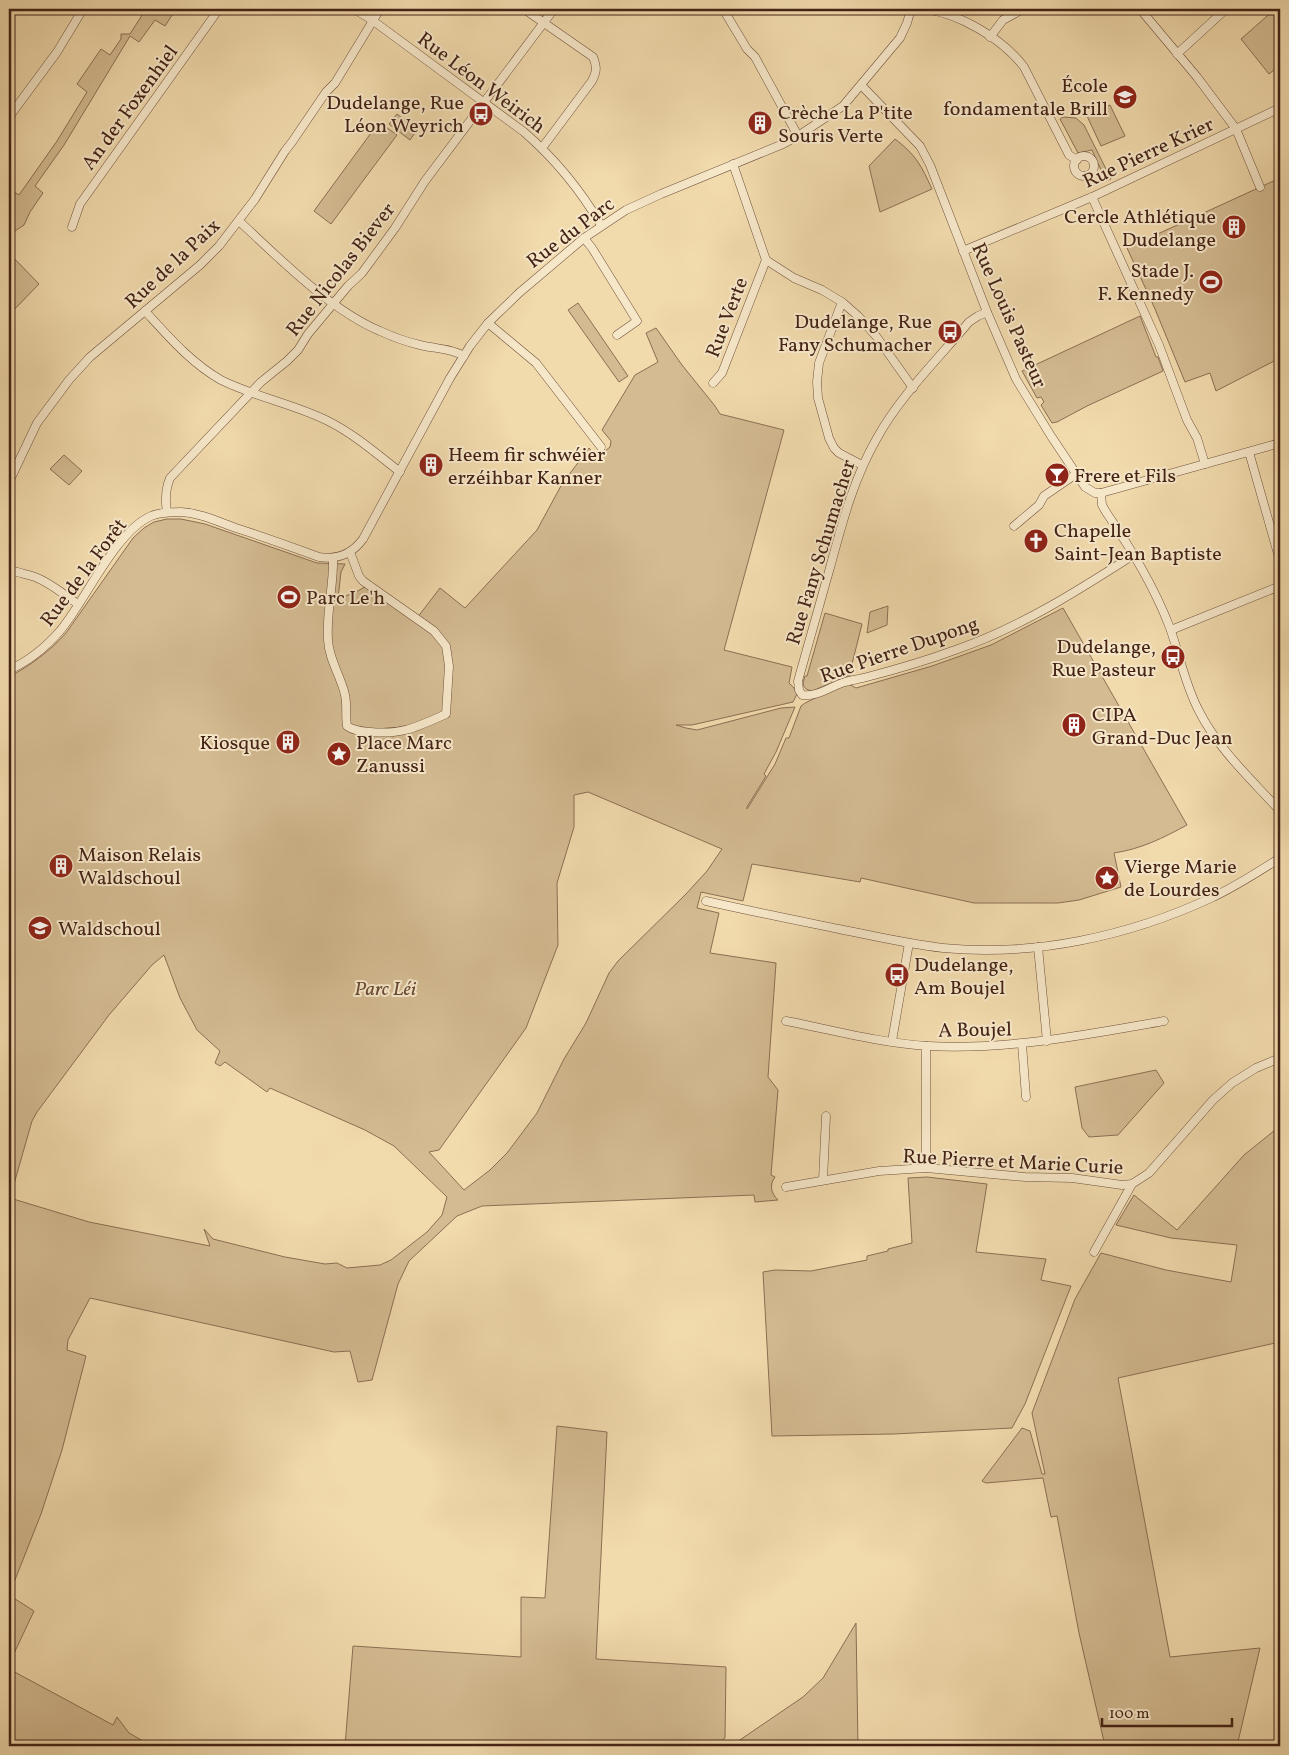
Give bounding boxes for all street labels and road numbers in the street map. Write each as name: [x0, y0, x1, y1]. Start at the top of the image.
street label: Rue Léon Weirich: [411, 26, 551, 141]
street label: An der Foxenhiel: [76, 40, 186, 176]
street label: Rue Pierre Krier: [1079, 111, 1219, 196]
street label: Rue du Parc: [521, 191, 621, 276]
street label: Rue Nicolas Biever: [280, 197, 403, 343]
street label: Rue de la Paix: [120, 213, 227, 316]
street label: Rue Louis Pasteur: [964, 239, 1053, 393]
street label: Rue Verte: [700, 274, 756, 362]
street label: Rue Fany Schumacher: [780, 456, 863, 649]
street label: Rue de la Forêt: [35, 513, 135, 633]
street label: Rue Pierre Dupong: [817, 611, 983, 691]
street label: A Boujel: [938, 1016, 1012, 1046]
street label: Rue Pierre et Marie Curie: [902, 1143, 1124, 1183]

